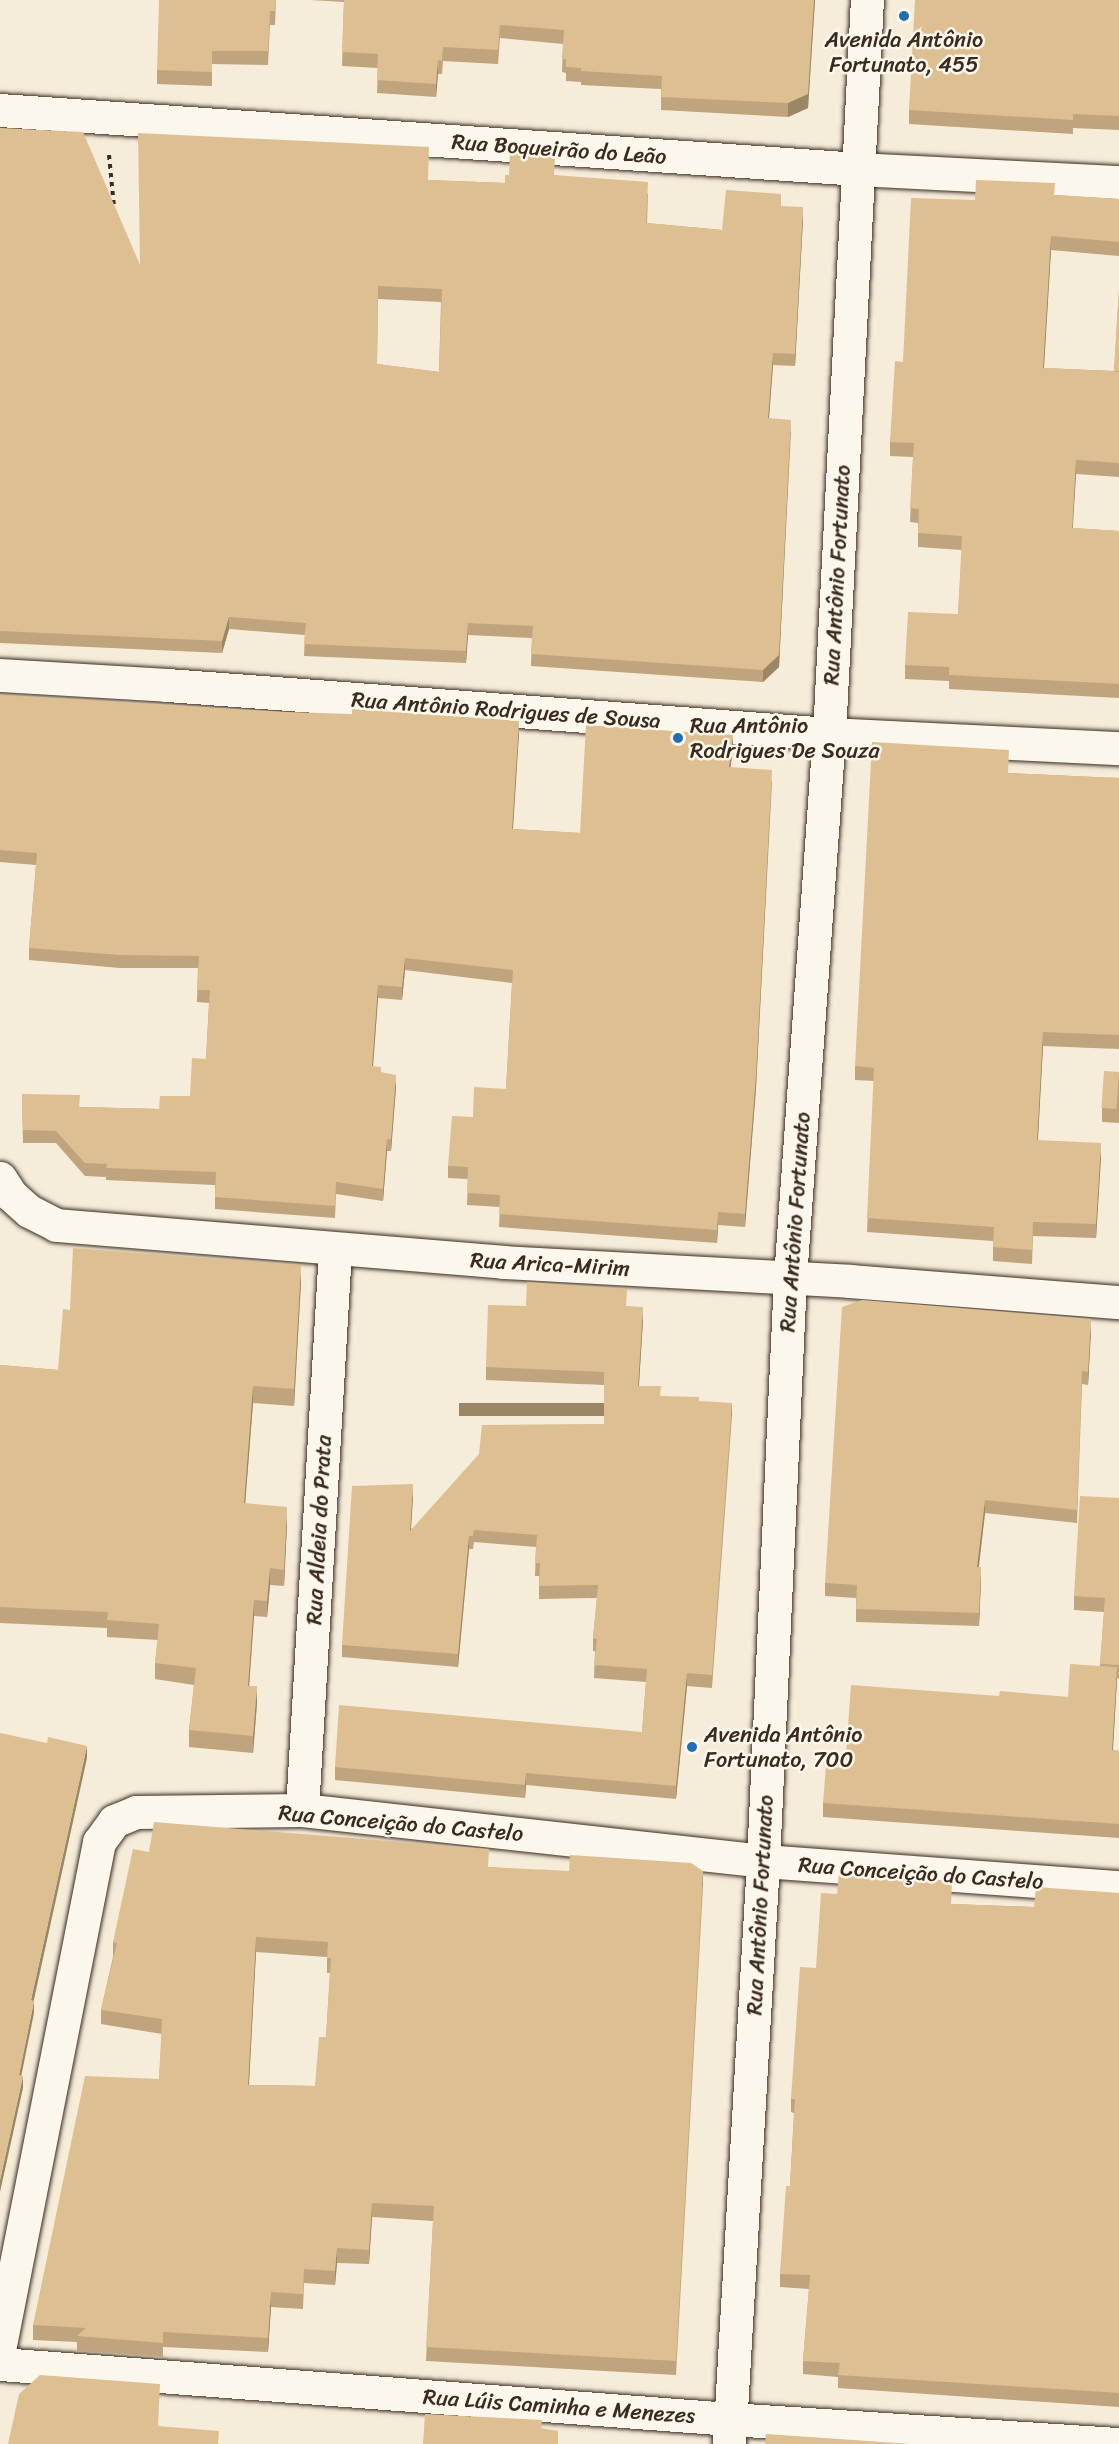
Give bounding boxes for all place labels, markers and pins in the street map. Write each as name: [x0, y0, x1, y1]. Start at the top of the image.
marker: Avenida Antônio Fortunato, 455: [897, 9, 911, 23]
place label: Avenida Antônio Fortunato, 455: [825, 26, 983, 78]
place label: Rua Antônio Rodrigues De Souza: [690, 712, 880, 764]
marker: Rua Antônio Rodrigues De Souza: [671, 731, 685, 745]
place label: Avenida Antônio Fortunato, 700: [704, 1721, 863, 1772]
marker: Avenida Antônio Fortunato, 700: [685, 1740, 699, 1754]

